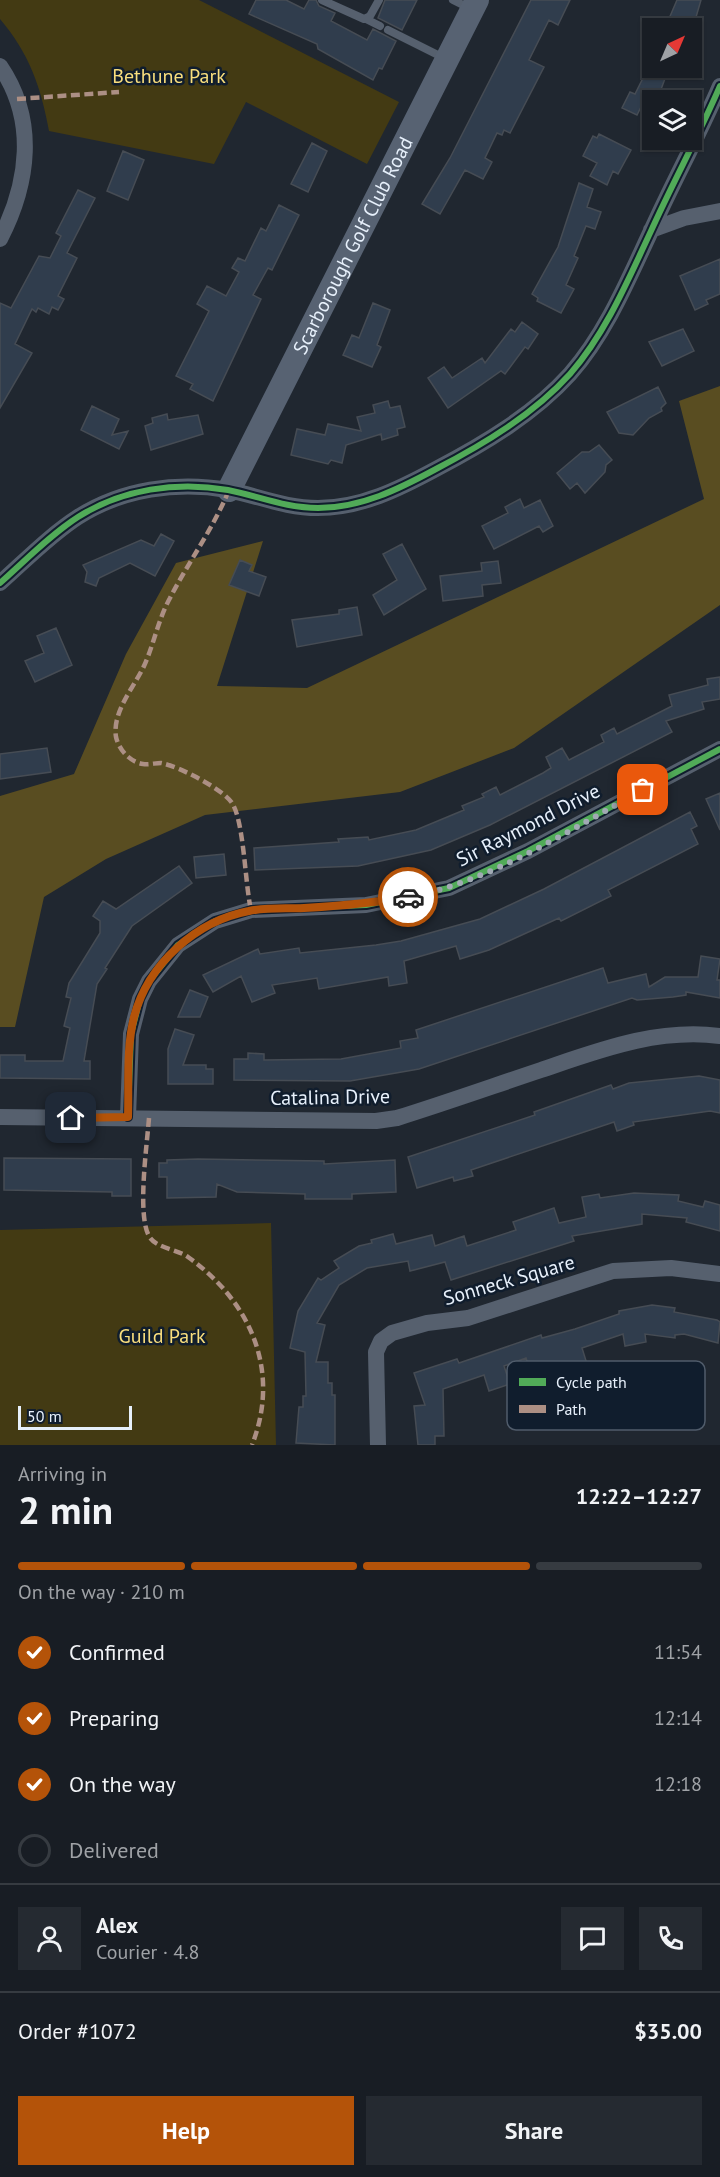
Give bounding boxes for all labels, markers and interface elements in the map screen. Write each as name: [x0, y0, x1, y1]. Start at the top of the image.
north arrow: [642, 18, 702, 78]
map controls: [642, 18, 702, 150]
park label: Bethune Park: [112, 63, 226, 89]
button: layers: [642, 90, 702, 150]
street label: Scarborough Golf Club Road: [287, 132, 419, 359]
pin: [617, 764, 668, 815]
icon: bag: [626, 773, 659, 806]
street label: Sir Raymond Drive: [452, 778, 604, 872]
courier: [378, 867, 438, 927]
icon: car: [392, 881, 425, 914]
street label: Catalina Drive: [270, 1083, 390, 1111]
pin: [45, 1092, 96, 1143]
icon: home: [54, 1101, 87, 1134]
street label: Sonneck Square: [440, 1249, 578, 1311]
park label: Guild Park: [118, 1323, 206, 1349]
legend: [507, 1361, 705, 1430]
text: Cycle path: [556, 1372, 627, 1392]
text: Path: [556, 1399, 587, 1419]
scale bar: [18, 1403, 132, 1430]
text: 50 m: [27, 1406, 62, 1426]
text: Arriving in: [18, 1461, 107, 1487]
text: 12:22–12:27: [576, 1482, 702, 1510]
text: 2 min: [18, 1484, 113, 1535]
text: On the way · 210 m: [18, 1579, 185, 1605]
icon: check: [18, 1636, 51, 1669]
text: Confirmed: [69, 1638, 165, 1666]
text: 11:54: [654, 1639, 702, 1665]
icon: check: [18, 1702, 51, 1735]
text: Preparing: [69, 1704, 159, 1732]
text: 12:14: [654, 1705, 702, 1731]
icon: check: [18, 1768, 51, 1801]
text: On the way: [69, 1770, 176, 1798]
text: 12:18: [654, 1771, 702, 1797]
text: Delivered: [69, 1836, 159, 1864]
button: person: [18, 1907, 81, 1970]
button: chat: [561, 1907, 624, 1970]
button: phone: [639, 1907, 702, 1970]
text: Alex: [96, 1911, 138, 1939]
text: Courier · 4.8: [96, 1939, 199, 1965]
text: Order #1072: [18, 2017, 137, 2045]
text: $35.00: [634, 2017, 702, 2045]
button: Help: [18, 2096, 354, 2165]
button: Share: [366, 2096, 702, 2165]

